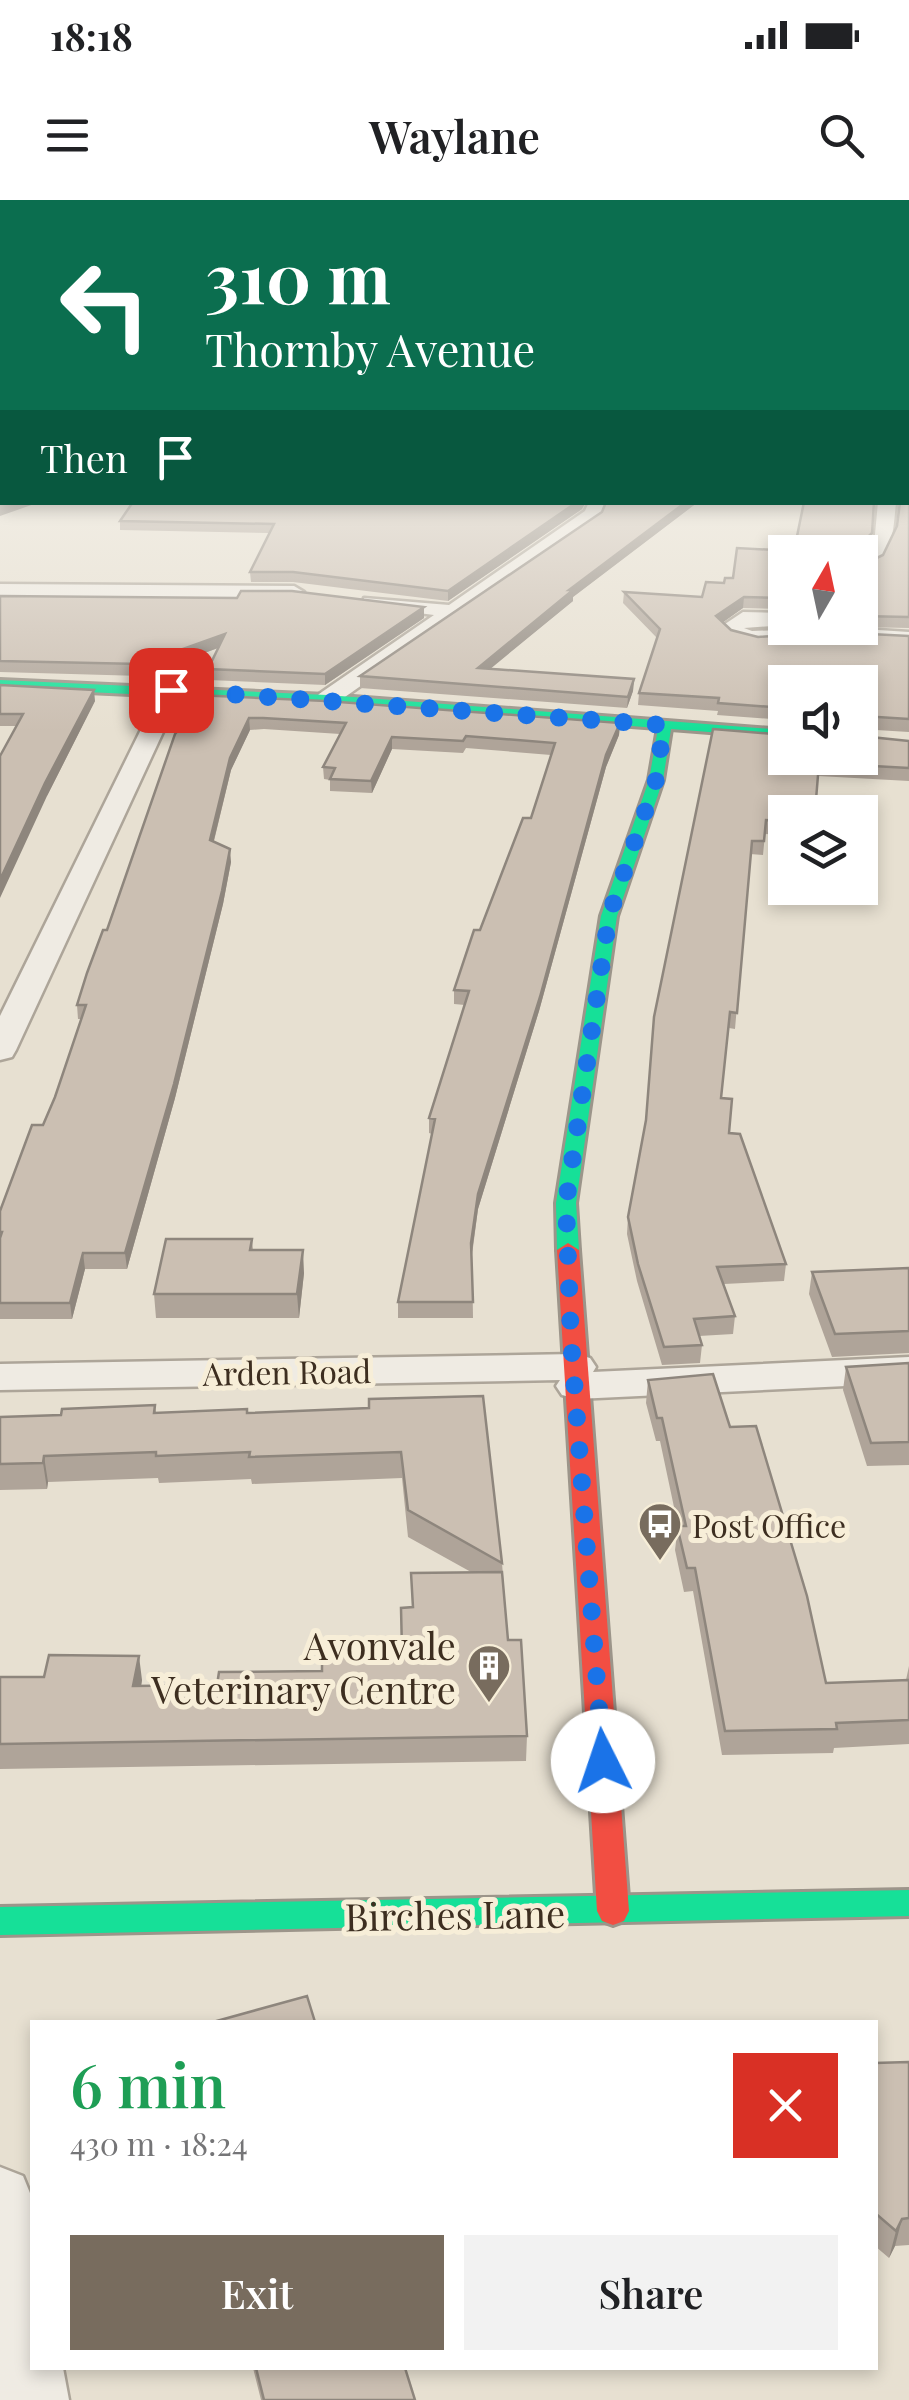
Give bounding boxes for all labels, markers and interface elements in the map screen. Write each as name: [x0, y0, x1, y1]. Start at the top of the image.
text: 18:18: [50, 10, 133, 61]
text: Waylane: [369, 105, 540, 165]
icon: menu: [40, 108, 95, 163]
icon: search: [814, 108, 869, 163]
text: 310 m: [205, 228, 391, 322]
icon: left: [40, 240, 170, 370]
text: Thornby Avenue: [205, 318, 535, 378]
icon: arrive: [148, 430, 203, 485]
text: Then: [40, 432, 128, 483]
north arrow: [768, 535, 878, 645]
map controls: [768, 535, 878, 905]
pin: [129, 648, 214, 733]
icon: arrive: [144, 663, 199, 718]
button: sound: [768, 665, 878, 775]
button: layers: [768, 795, 878, 905]
street label: Arden Road: [201, 1348, 372, 1394]
bus stop icon: Post Office: [637, 1501, 683, 1562]
place label: Post Office: [692, 1503, 846, 1546]
place label: Avonvale Veterinary Centre: [150, 1619, 456, 1714]
building icon: Avonvale Veterinary Centre: [466, 1643, 512, 1704]
position arrow: [551, 1709, 655, 1813]
street label: Birches Lane: [344, 1887, 566, 1941]
text: 6 min: [70, 2043, 226, 2123]
button: close: [733, 2053, 838, 2158]
text: 430 m · 18:24: [70, 2121, 248, 2164]
button: Exit: [70, 2235, 444, 2350]
button: Share: [464, 2235, 838, 2350]

